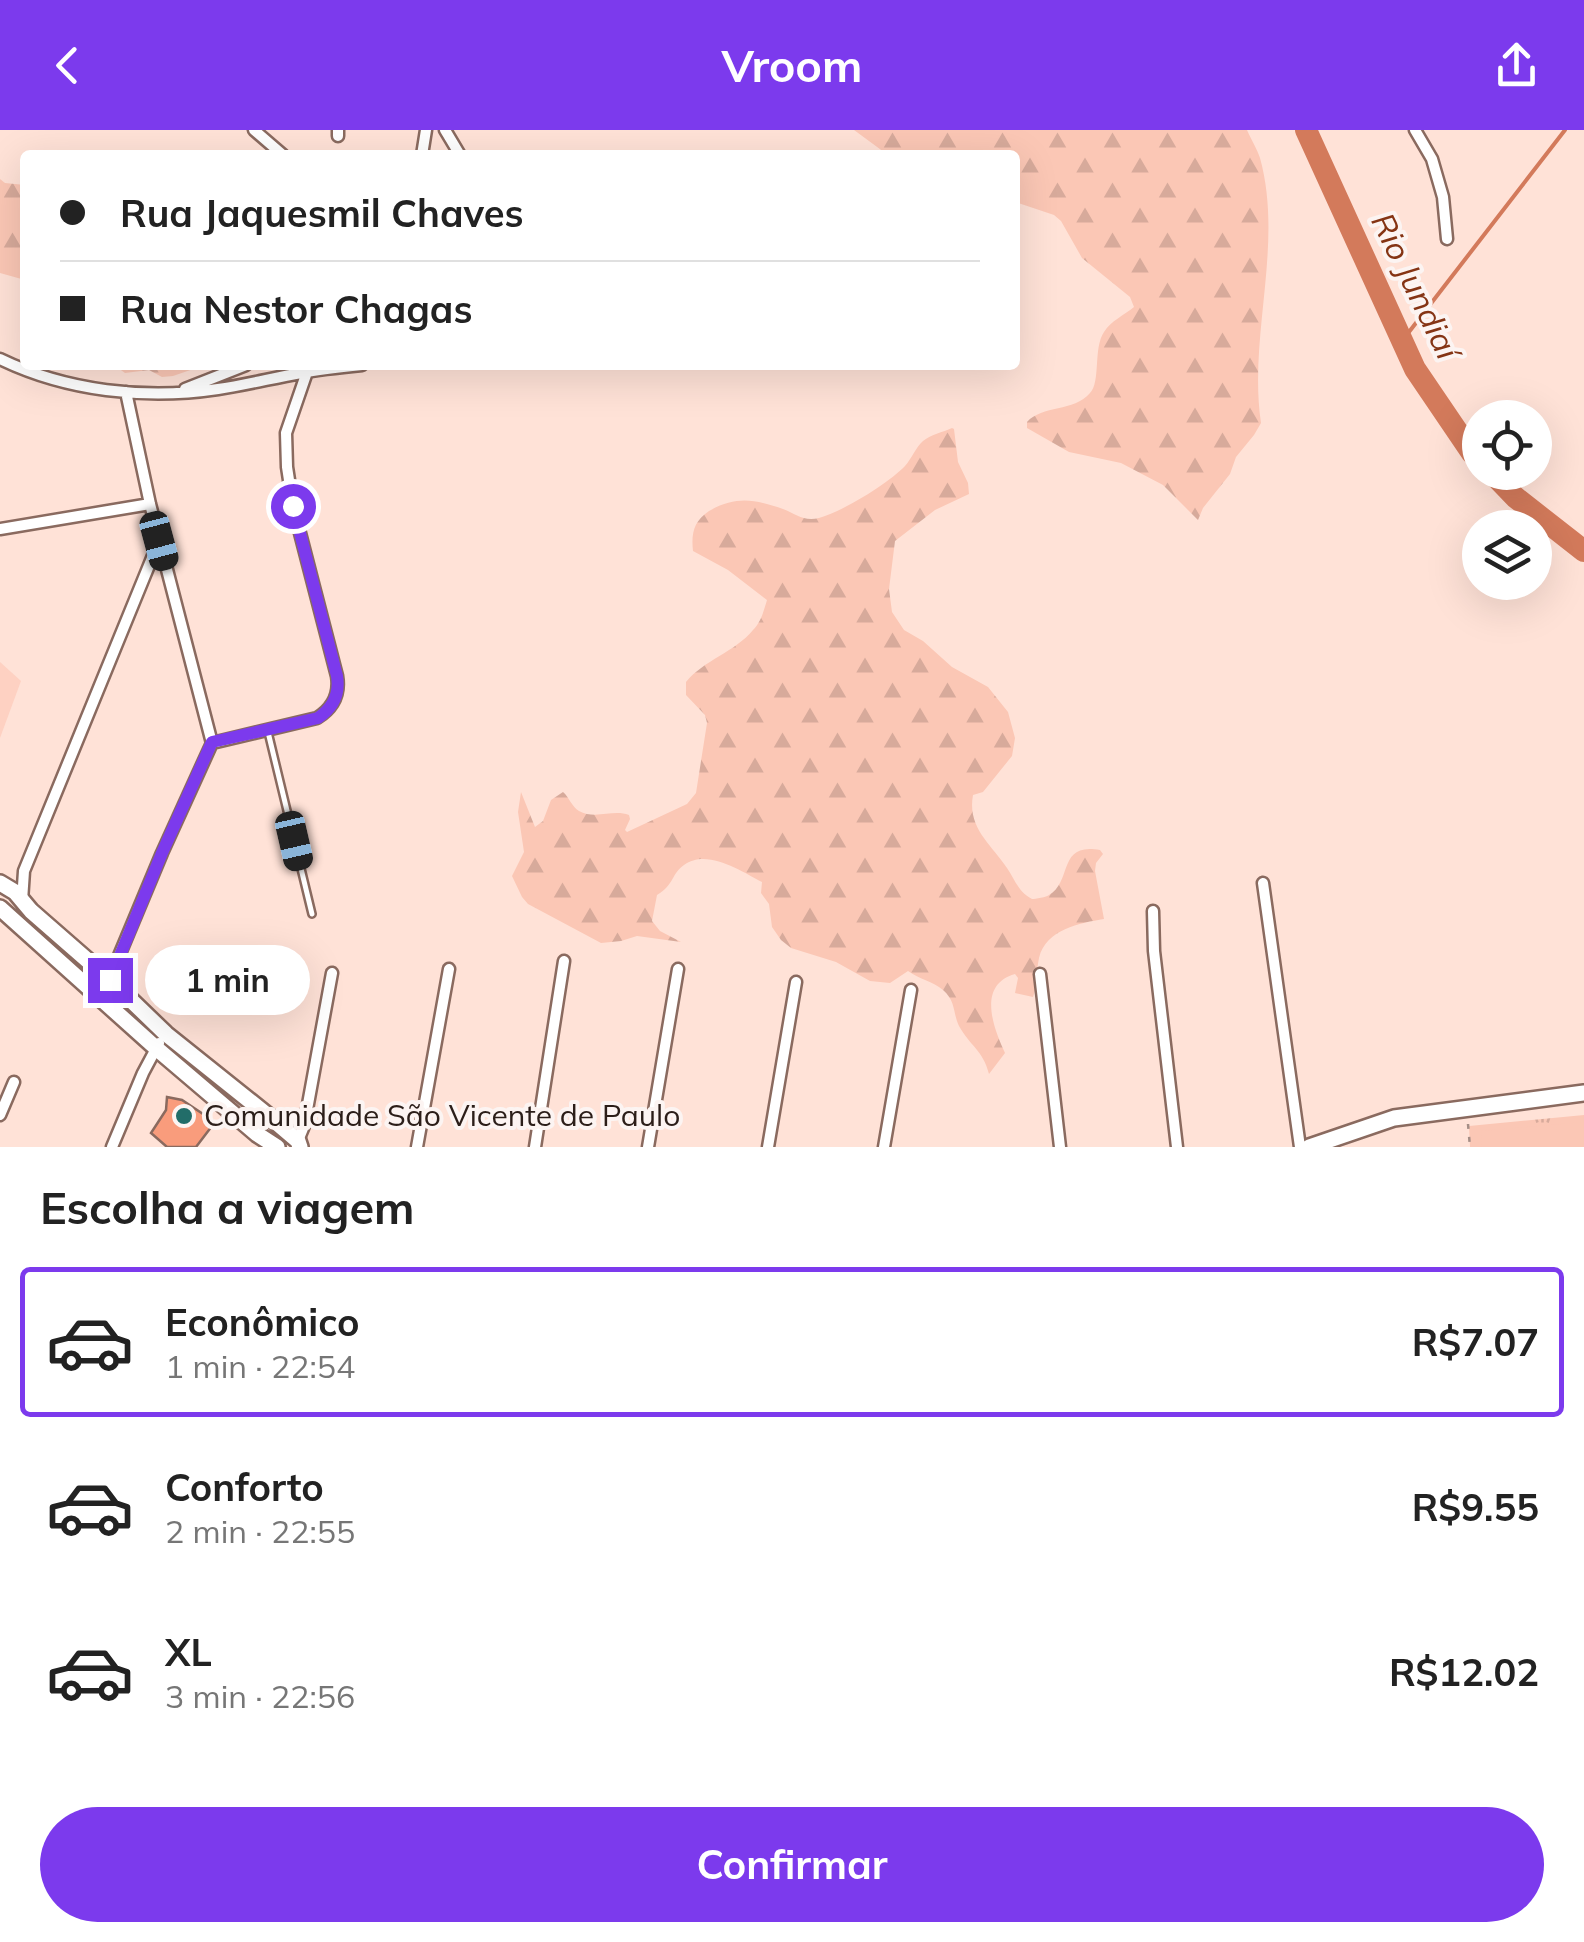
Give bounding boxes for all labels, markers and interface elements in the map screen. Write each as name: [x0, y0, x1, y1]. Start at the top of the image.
text: Vroom: [722, 37, 862, 93]
icon: back: [40, 38, 95, 93]
icon: share: [1489, 38, 1544, 93]
text: Rua Jaquesmil Chaves: [120, 189, 524, 237]
water label: Rio Jundiaí: [1363, 206, 1470, 369]
text: Rua Nestor Chagas: [120, 285, 472, 333]
map controls: [1462, 400, 1552, 600]
button: locate: [1462, 400, 1552, 490]
route start: [271, 484, 316, 529]
car: [137, 508, 181, 574]
button: layers: [1462, 510, 1552, 600]
car: [273, 808, 315, 874]
callout: 1 min: [145, 945, 310, 1015]
route end: [88, 958, 133, 1003]
text: 1 min: [185, 960, 270, 1000]
place label: Comunidade São Vicente de Paulo: [204, 1096, 680, 1134]
marker: Comunidade São Vicente de Paulo: [173, 1105, 195, 1127]
text: Escolha a viagem: [40, 1179, 415, 1235]
icon: car: [45, 1297, 135, 1387]
text: Econômico: [165, 1298, 360, 1346]
text: R$7.07: [1412, 1318, 1539, 1366]
text: 1 min · 22:54: [165, 1346, 355, 1386]
icon: car: [45, 1462, 135, 1552]
text: Conforto: [165, 1463, 324, 1511]
text: R$9.55: [1412, 1483, 1539, 1531]
text: 2 min · 22:55: [165, 1511, 355, 1551]
icon: car: [45, 1627, 135, 1717]
text: XL: [165, 1628, 212, 1676]
text: R$12.02: [1389, 1648, 1539, 1696]
text: 3 min · 22:56: [165, 1676, 355, 1716]
button: Confirmar: [40, 1807, 1544, 1922]

